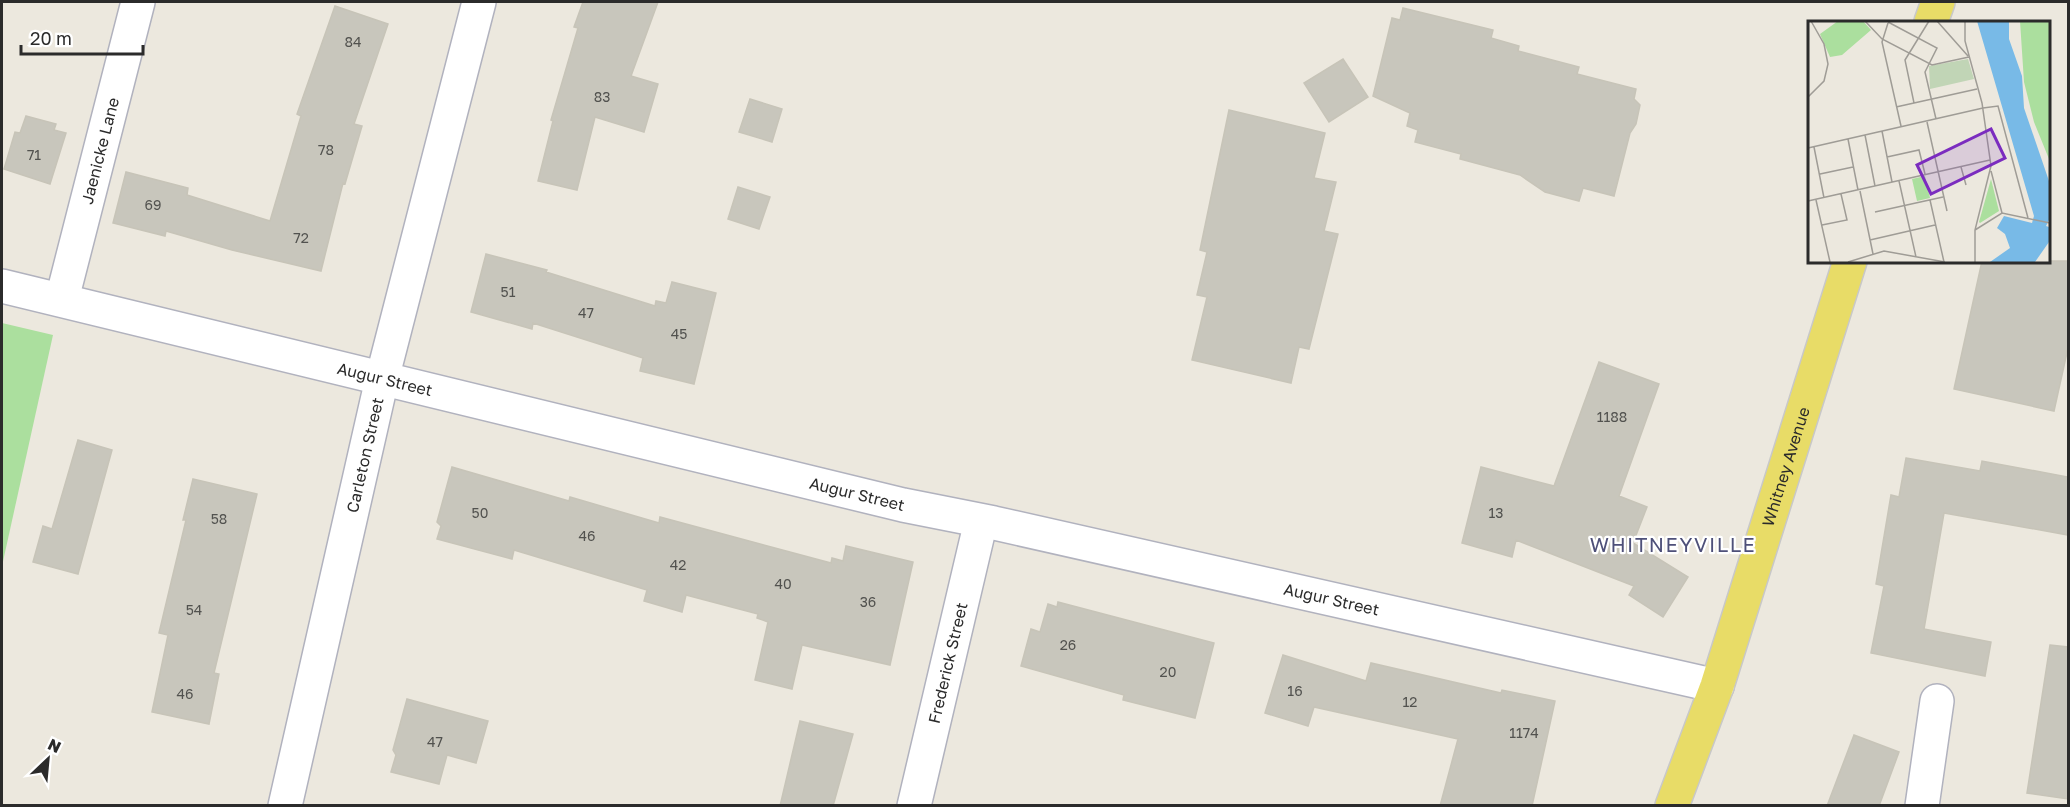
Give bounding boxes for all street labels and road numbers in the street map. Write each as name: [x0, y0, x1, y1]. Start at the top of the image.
street label: Jaenicke Lane: [77, 95, 123, 206]
street label: Augur Street: [335, 358, 434, 400]
street label: Carleton Street: [342, 395, 388, 515]
street label: Whitney Avenue: [1758, 404, 1814, 529]
street label: Augur Street: [807, 473, 907, 515]
street label: Augur Street: [1282, 579, 1381, 620]
street label: Frederick Street: [924, 600, 972, 725]

